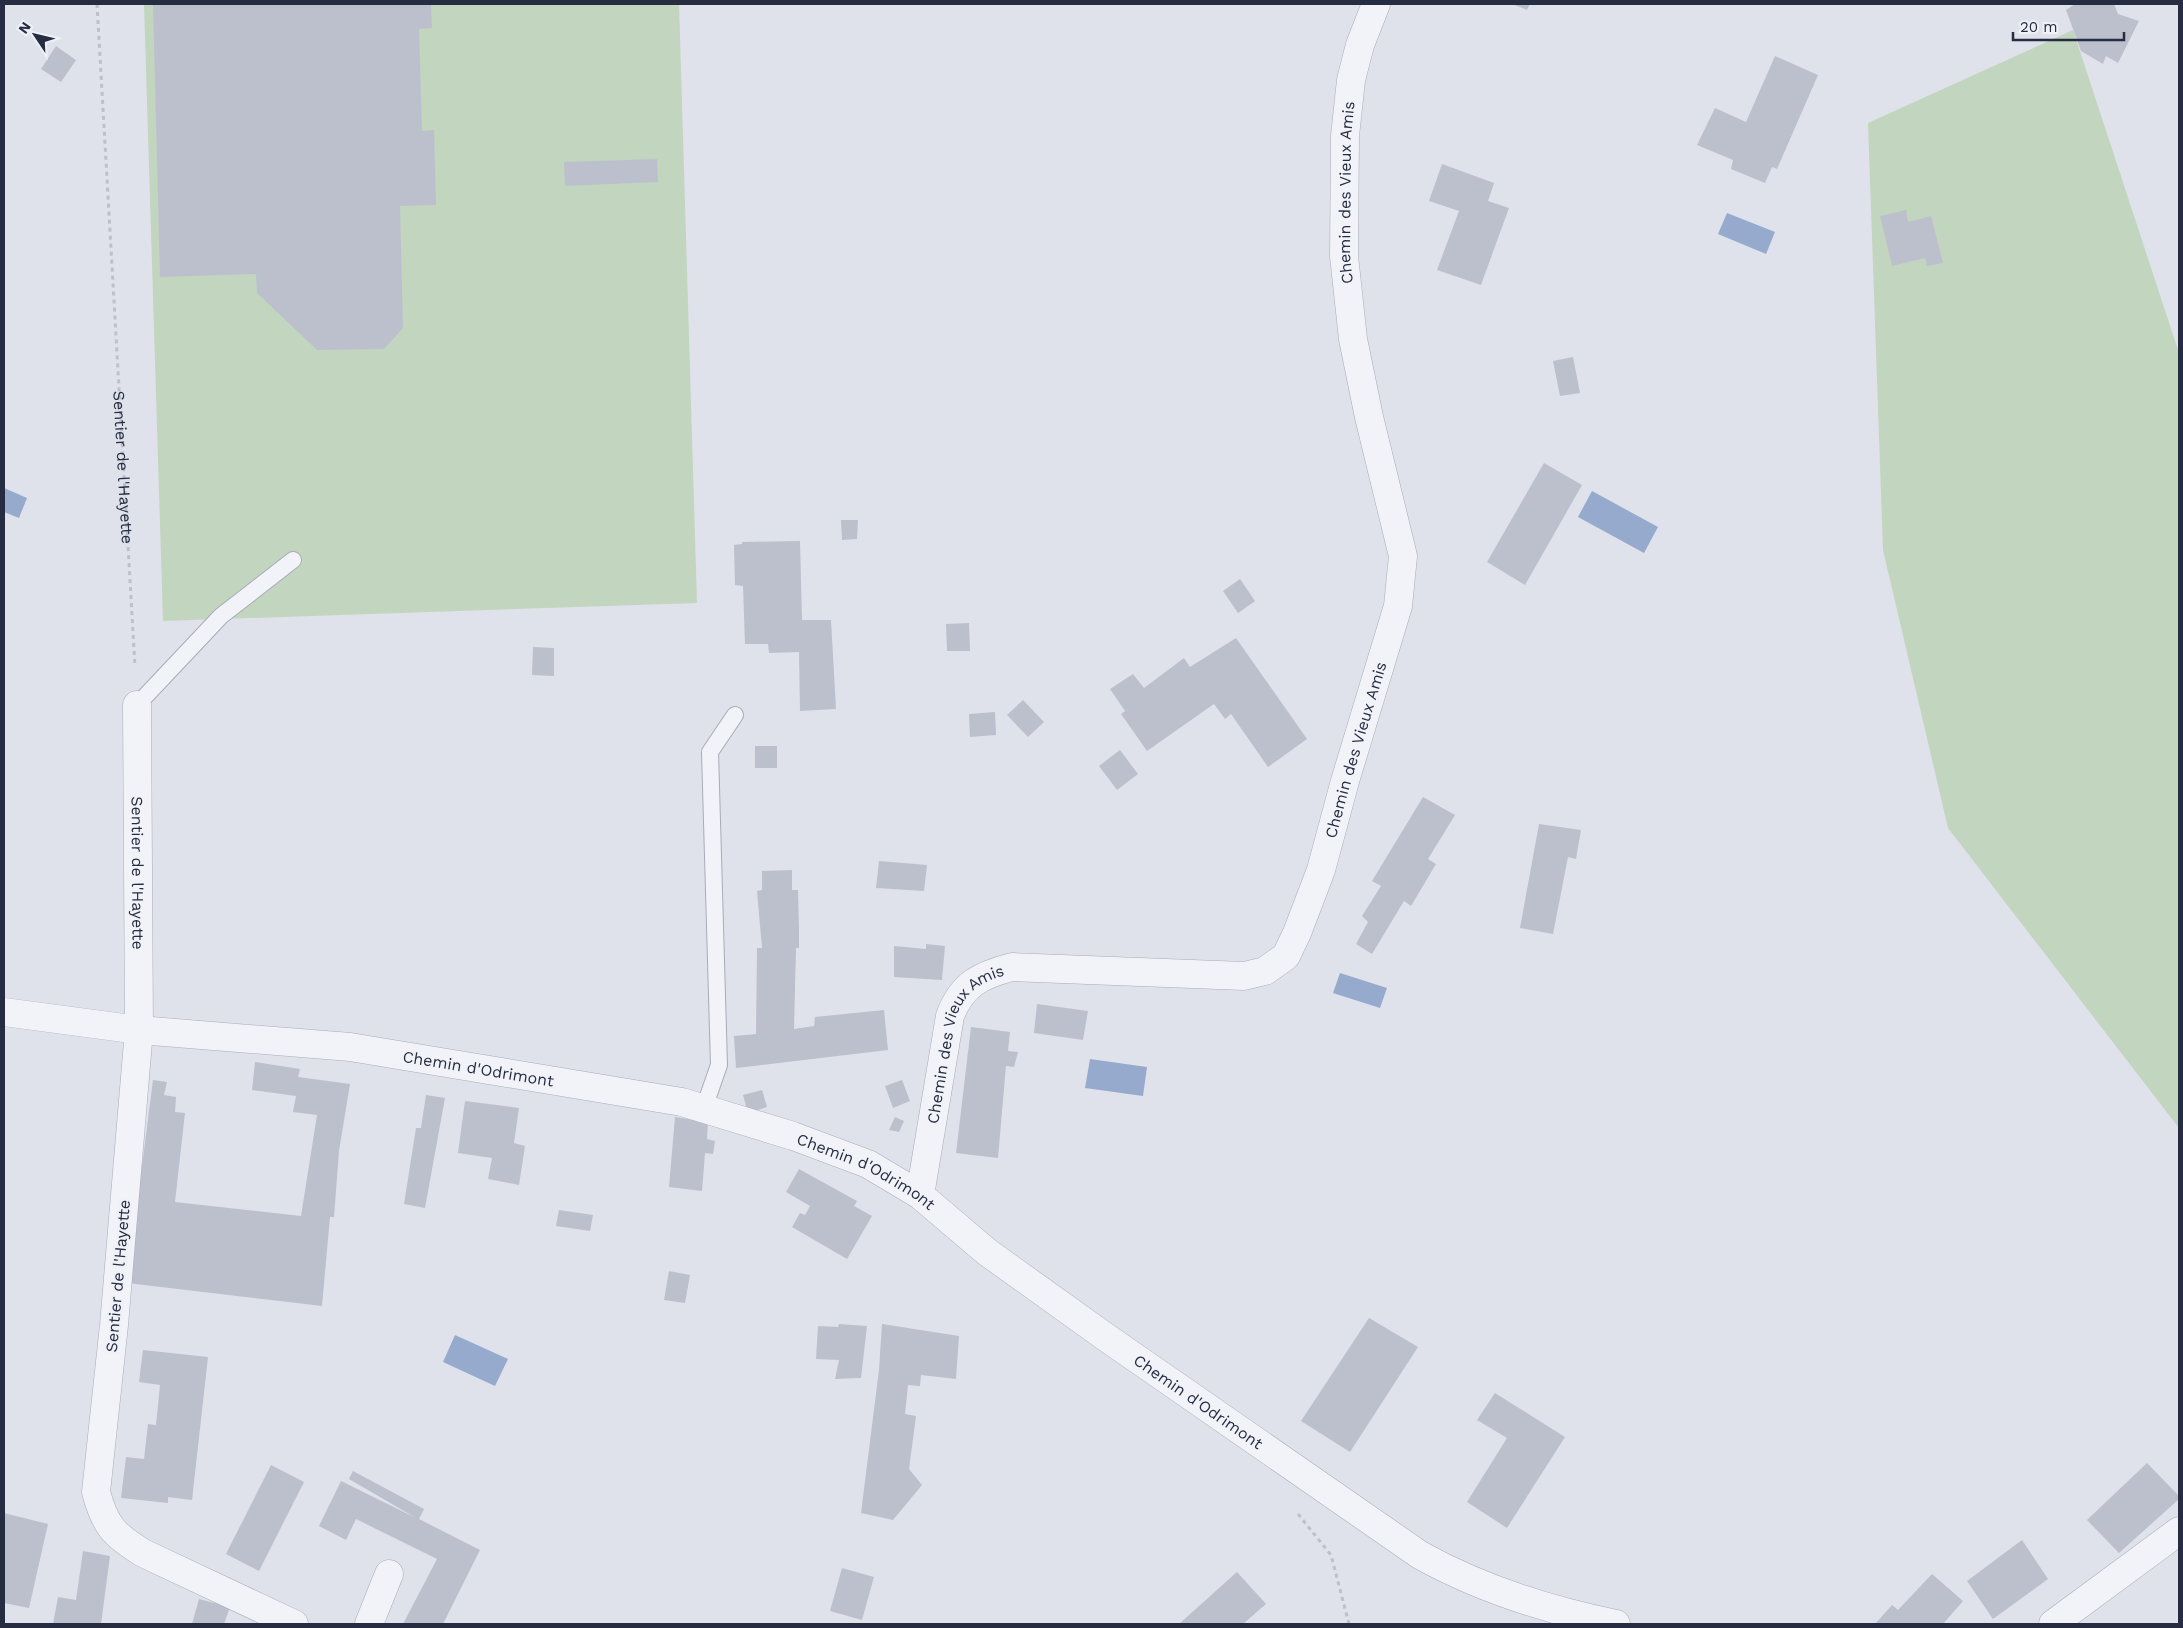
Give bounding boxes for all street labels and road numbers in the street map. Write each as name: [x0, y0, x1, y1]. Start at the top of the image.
street label: Chemin des Vieux Amis: [1334, 100, 1358, 285]
street label: Sentier de l'Hayette: [110, 390, 137, 544]
street label: Chemin des Vieux Amis: [1321, 659, 1390, 840]
street label: Sentier de l'Hayette: [128, 796, 148, 950]
street label: Chemin des Vieux Amis: [923, 960, 1006, 1125]
street label: Chemin d'Odrimont: [401, 1046, 556, 1090]
street label: Chemin d'Odrimont: [794, 1129, 940, 1214]
street label: Sentier de l'Hayette: [102, 1199, 134, 1353]
street label: Chemin d'Odrimont: [1130, 1350, 1267, 1453]

